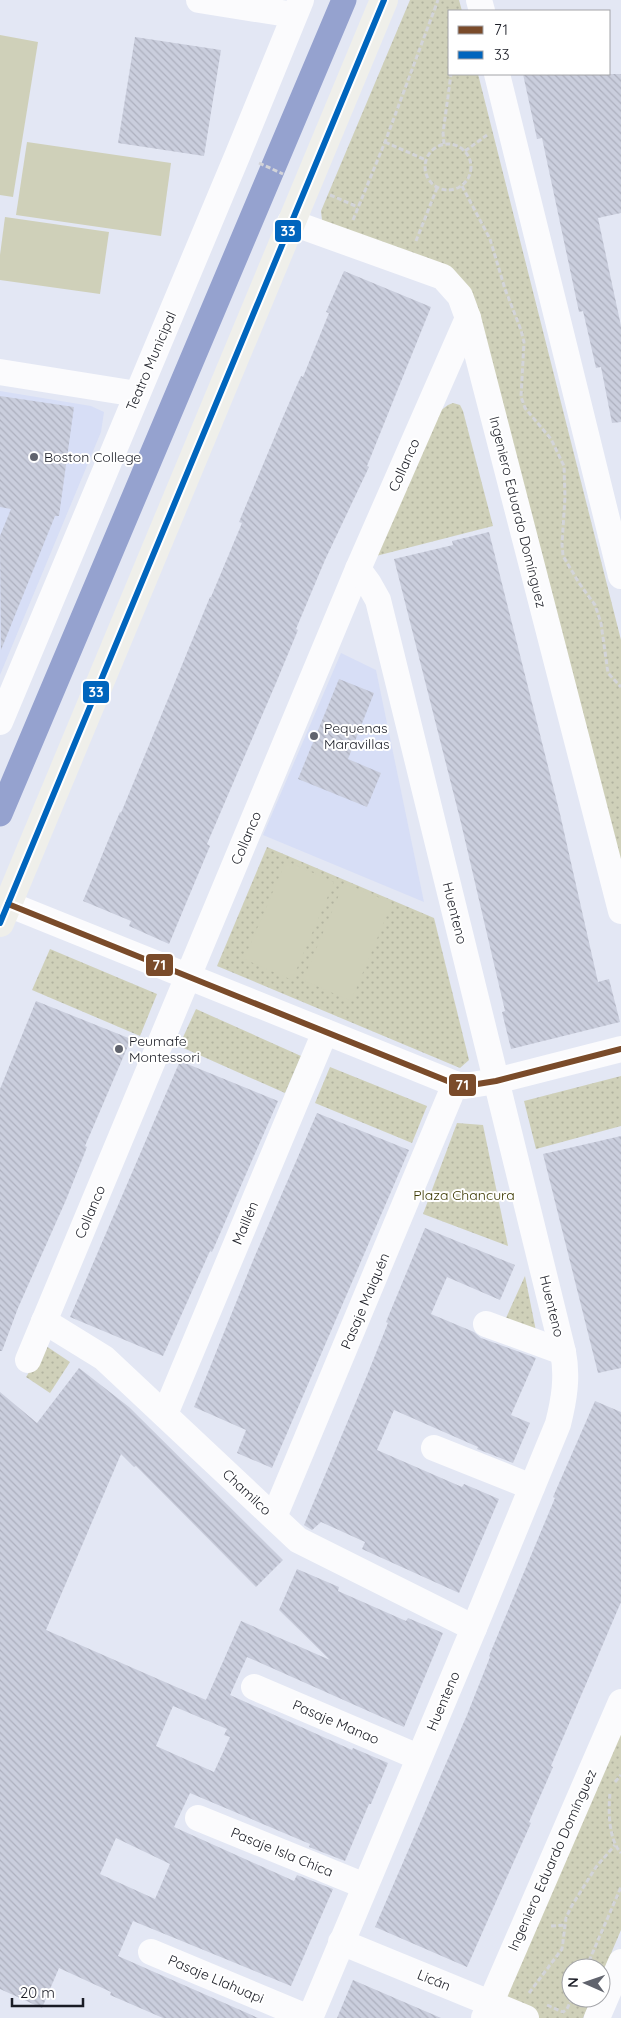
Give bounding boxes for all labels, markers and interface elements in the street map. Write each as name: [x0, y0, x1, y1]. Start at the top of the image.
legend: [448, 10, 611, 75]
text: 71: [494, 20, 508, 39]
text: 33: [494, 45, 510, 64]
line badge: 33: [274, 219, 302, 243]
text: 33: [280, 222, 296, 240]
street label: Teatro Municipal: [122, 309, 180, 413]
street label: Ingeniero Eduardo Domínguez: [485, 414, 551, 610]
street label: Collanco: [384, 436, 424, 494]
place label: Boston College: [44, 448, 141, 466]
marker: Boston College: [28, 451, 40, 463]
line badge: 33: [82, 680, 110, 704]
text: 33: [88, 683, 104, 701]
place label: Pequenas Maravillas: [324, 719, 390, 753]
marker: Pequenas Maravillas: [308, 730, 320, 742]
street label: Collanco: [227, 809, 265, 867]
street label: Huenteno: [439, 880, 471, 946]
line badge: 71: [145, 953, 174, 977]
text: 71: [152, 956, 166, 974]
place label: Peumafe Montessori: [129, 1032, 200, 1066]
marker: Peumafe Montessori: [113, 1043, 125, 1055]
line badge: 71: [448, 1073, 477, 1097]
text: 71: [455, 1076, 469, 1094]
street label: Collanco: [71, 1183, 109, 1241]
park label: Plaza Chancura: [413, 1186, 515, 1204]
street label: Maillén: [228, 1199, 262, 1247]
street label: Pasaje Maiquén: [337, 1250, 393, 1352]
street label: Huenteno: [536, 1273, 568, 1339]
street label: Chamilco: [219, 1465, 275, 1519]
street label: Huenteno: [422, 1668, 464, 1734]
street label: Pasaje Manao: [290, 1696, 382, 1748]
street label: Ingeniero Eduardo Domínguez: [504, 1766, 600, 1954]
street label: Pasaje Isla Chica: [228, 1823, 336, 1881]
street label: Pasaje Llahuapi: [165, 1951, 267, 2007]
north arrow: [561, 1958, 611, 2008]
street label: Licán: [415, 1965, 453, 1995]
scale bar: [12, 1976, 84, 2008]
text: N: [564, 1977, 582, 1988]
text: 20 m: [20, 1983, 55, 2002]

